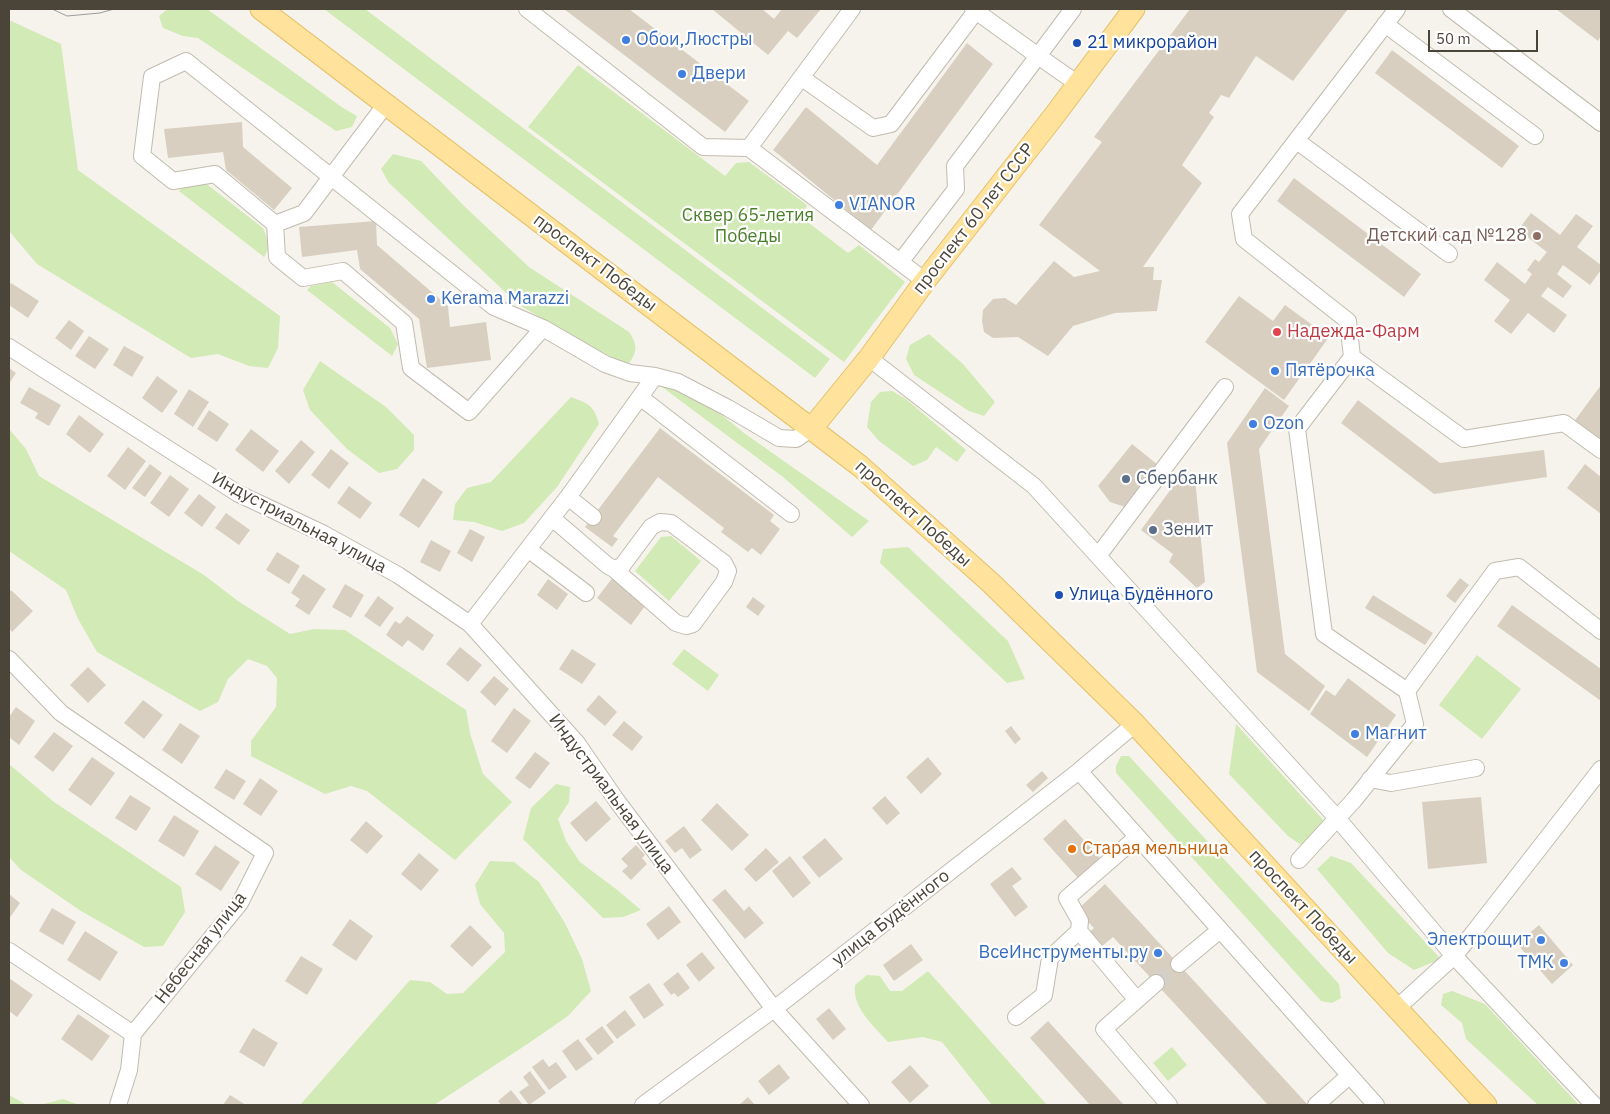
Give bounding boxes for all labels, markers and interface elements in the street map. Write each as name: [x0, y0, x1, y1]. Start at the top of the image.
scale bar: [1430, 20, 1540, 52]
place label: Обои,Люстры: [636, 29, 753, 51]
text: 50 m: [1436, 29, 1471, 48]
place label: 21 микрорайон: [1087, 32, 1218, 54]
marker: Обои,Люстры: [620, 34, 632, 46]
marker: 21 микрорайон: [1071, 37, 1083, 49]
place label: Двери: [692, 63, 746, 85]
marker: Двери: [676, 68, 688, 80]
street label: проспект 60 лет СССР: [909, 139, 1039, 299]
place label: VIANOR: [849, 194, 916, 216]
marker: VIANOR: [833, 199, 845, 211]
park label: Сквер 65-летия Победы: [682, 205, 814, 248]
street label: проспект Победы: [529, 209, 661, 317]
place label: Детский сад №128: [1367, 225, 1527, 247]
marker: Детский сад №128: [1531, 230, 1543, 242]
place label: Kerama Marazzi: [441, 288, 569, 310]
marker: Kerama Marazzi: [425, 293, 437, 305]
place label: Надежда-Фарм: [1287, 321, 1420, 343]
marker: Надежда-Фарм: [1271, 326, 1283, 338]
place label: Пятёрочка: [1285, 360, 1375, 382]
marker: Пятёрочка: [1269, 365, 1281, 377]
place label: Ozon: [1263, 413, 1304, 435]
marker: Ozon: [1247, 418, 1259, 430]
street label: проспект Победы: [850, 456, 976, 572]
street label: Индустриальная улица: [208, 468, 390, 578]
place label: Сбербанк: [1136, 468, 1218, 490]
marker: Сбербанк: [1120, 473, 1132, 485]
place label: Зенит: [1163, 519, 1213, 541]
marker: Зенит: [1147, 524, 1159, 536]
place label: Улица Будённого: [1069, 584, 1213, 606]
marker: Улица Будённого: [1053, 589, 1065, 601]
street label: Индустриальная улица: [544, 710, 678, 878]
place label: Магнит: [1365, 723, 1427, 745]
marker: Магнит: [1349, 728, 1361, 740]
place label: Старая мельница: [1082, 838, 1229, 860]
marker: Старая мельница: [1066, 843, 1078, 855]
street label: проспект Победы: [1244, 845, 1362, 969]
street label: улица Будённого: [828, 865, 954, 971]
street label: Небесная улица: [151, 888, 251, 1008]
place label: Электрощит: [1427, 929, 1531, 951]
marker: Электрощит: [1535, 934, 1547, 946]
place label: ВсеИнструменты.ру: [978, 942, 1148, 964]
marker: ВсеИнструменты.ру: [1152, 947, 1164, 959]
place label: ТМК: [1517, 952, 1554, 974]
marker: ТМК: [1558, 957, 1570, 969]

